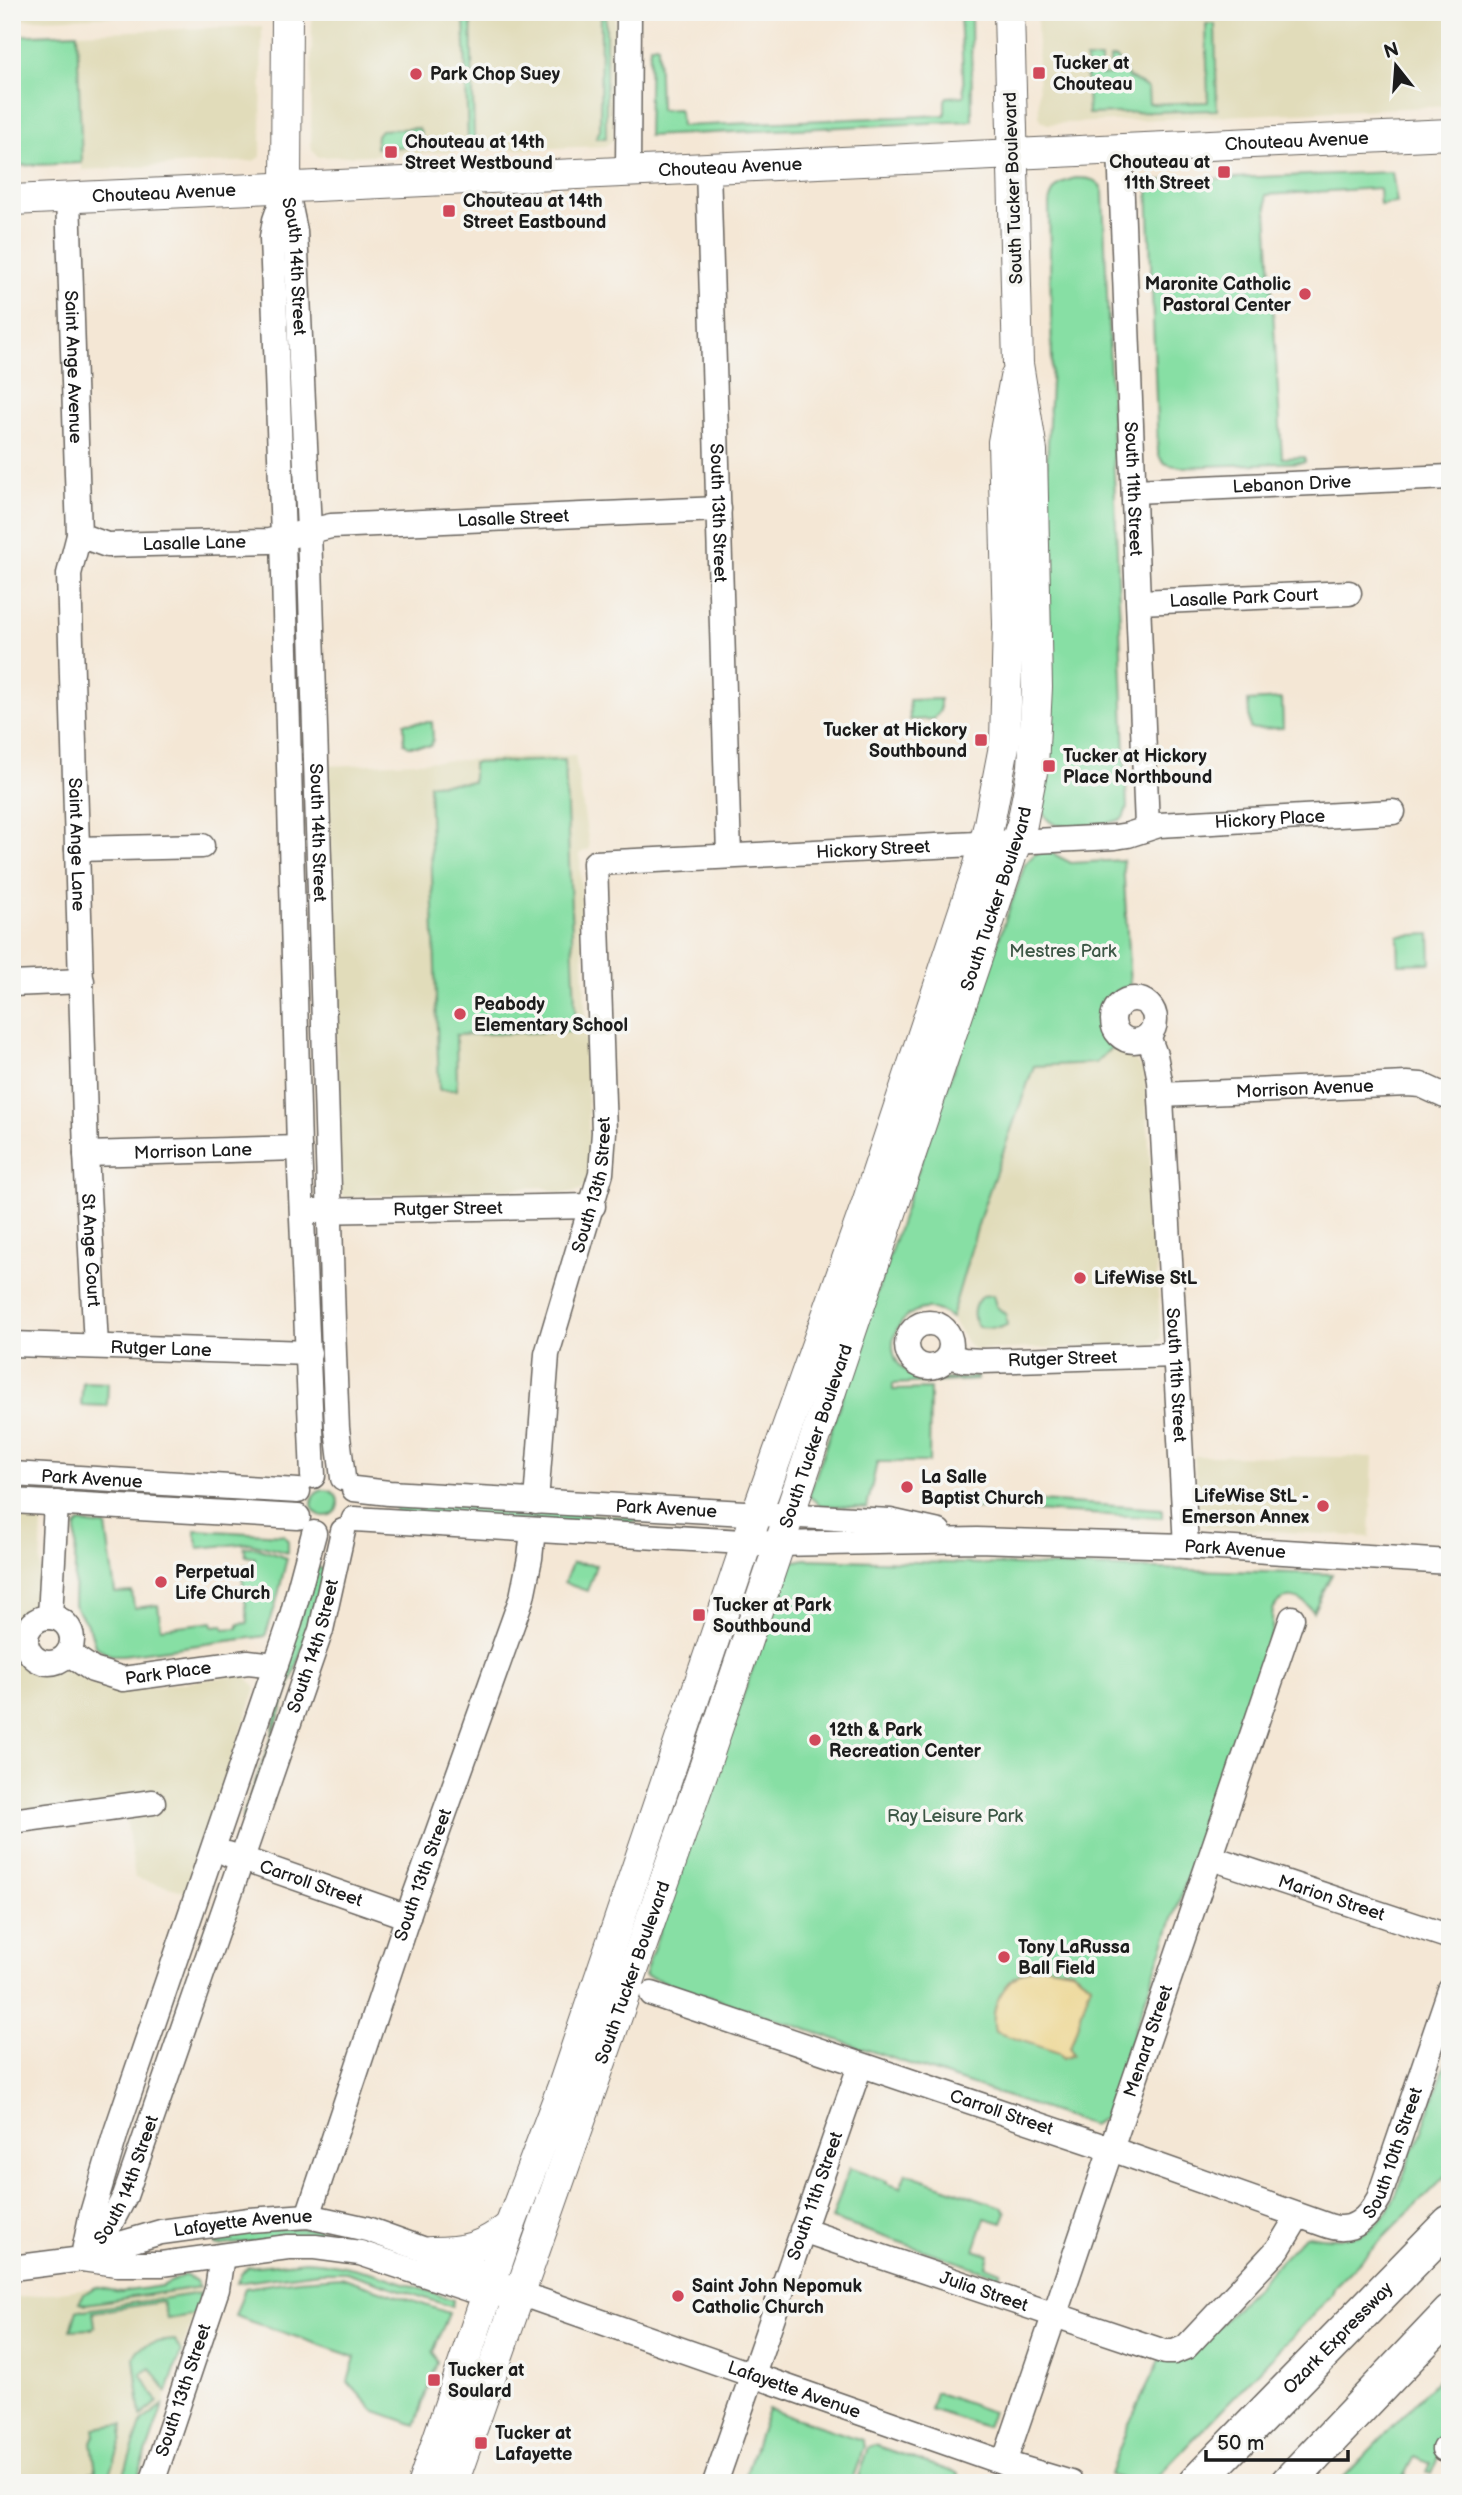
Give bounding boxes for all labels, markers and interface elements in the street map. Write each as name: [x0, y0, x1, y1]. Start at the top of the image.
north arrow: [1360, 32, 1430, 102]
text: N: [1381, 38, 1402, 64]
place label: Tucker at Chouteau: [1053, 53, 1133, 95]
place label: Park Chop Suey: [430, 64, 561, 85]
marker: Tucker at Chouteau: [1031, 65, 1047, 81]
marker: Park Chop Suey: [408, 66, 424, 82]
street label: South Tucker Boulevard: [1000, 92, 1027, 284]
street label: Chouteau Avenue: [1224, 128, 1369, 155]
place label: Chouteau at 14th Street Westbound: [405, 132, 553, 174]
marker: Chouteau at 14th Street Westbound: [383, 144, 399, 160]
place label: Chouteau at 11th Street: [1109, 152, 1210, 194]
street label: Chouteau Avenue: [658, 154, 803, 181]
marker: Chouteau at 11th Street: [1216, 164, 1232, 180]
street label: Chouteau Avenue: [91, 180, 237, 207]
place label: Chouteau at 14th Street Eastbound: [463, 191, 606, 233]
street label: South 14th Street: [277, 195, 310, 336]
marker: Chouteau at 14th Street Eastbound: [441, 203, 457, 219]
place label: Maronite Catholic Pastoral Center: [1145, 274, 1292, 316]
marker: Maronite Catholic Pastoral Center: [1297, 286, 1313, 302]
street label: Saint Ange Avenue: [60, 290, 86, 444]
street label: South 11th Street: [1120, 421, 1146, 557]
street label: South 13th Street: [705, 443, 731, 583]
street label: Lebanon Drive: [1232, 471, 1352, 498]
street label: Lasalle Street: [457, 506, 570, 531]
street label: Lasalle Lane: [142, 532, 247, 555]
street label: Lasalle Park Court: [1169, 584, 1319, 612]
place label: Tucker at Hickory Southbound: [823, 720, 968, 762]
marker: Tucker at Hickory Southbound: [973, 732, 989, 748]
place label: Tucker at Hickory Place Northbound: [1063, 746, 1212, 788]
marker: Tucker at Hickory Place Northbound: [1041, 758, 1057, 774]
street label: South 14th Street: [305, 763, 330, 903]
street label: Saint Ange Lane: [64, 777, 89, 912]
street label: South Tucker Boulevard: [957, 805, 1036, 993]
street label: Hickory Place: [1214, 806, 1326, 833]
street label: Hickory Street: [816, 836, 931, 863]
park label: Mestres Park: [1009, 941, 1117, 962]
place label: Peabody Elementary School: [474, 994, 628, 1036]
marker: Peabody Elementary School: [452, 1006, 468, 1022]
street label: Morrison Avenue: [1236, 1075, 1374, 1103]
street label: South 13th Street: [568, 1116, 615, 1255]
street label: Morrison Lane: [134, 1139, 253, 1164]
street label: St Ange Court: [77, 1193, 104, 1308]
street label: Rutger Street: [393, 1198, 503, 1221]
place label: LifeWise StL: [1094, 1268, 1198, 1289]
marker: LifeWise StL: [1072, 1270, 1088, 1286]
street label: South 11th Street: [1162, 1307, 1190, 1443]
street label: Rutger Lane: [110, 1337, 212, 1361]
street label: South Tucker Boulevard: [776, 1342, 857, 1531]
street label: Rutger Street: [1007, 1347, 1118, 1371]
street label: Park Avenue: [41, 1466, 143, 1493]
place label: La Salle Baptist Church: [921, 1467, 1044, 1509]
marker: La Salle Baptist Church: [899, 1479, 915, 1495]
place label: LifeWise StL - Emerson Annex: [1181, 1486, 1309, 1528]
street label: Park Avenue: [615, 1496, 718, 1522]
marker: LifeWise StL - Emerson Annex: [1315, 1498, 1331, 1514]
street label: Park Avenue: [1184, 1536, 1287, 1563]
place label: Perpetual Life Church: [175, 1562, 270, 1604]
marker: Perpetual Life Church: [153, 1574, 169, 1590]
street label: South 14th Street: [283, 1577, 343, 1716]
place label: Tucker at Park Southbound: [713, 1595, 832, 1637]
marker: Tucker at Park Southbound: [691, 1607, 707, 1623]
street label: Park Place: [124, 1657, 213, 1690]
place label: 12th & Park Recreation Center: [829, 1720, 982, 1762]
marker: 12th & Park Recreation Center: [807, 1732, 823, 1748]
street label: South 13th Street: [390, 1806, 456, 1944]
park label: Ray Leisure Park: [887, 1806, 1023, 1827]
street label: Carroll Street: [257, 1856, 366, 1911]
street label: Marion Street: [1276, 1871, 1388, 1926]
street label: South Tucker Boulevard: [591, 1878, 675, 2067]
place label: Tony LaRussa Ball Field: [1018, 1937, 1130, 1979]
marker: Tony LaRussa Ball Field: [996, 1949, 1012, 1965]
street label: Menard Street: [1120, 1982, 1177, 2100]
street label: South 10th Street: [1359, 2084, 1427, 2223]
street label: Carroll Street: [947, 2085, 1056, 2140]
street label: South 14th Street: [90, 2112, 163, 2249]
street label: South 11th Street: [783, 2128, 848, 2263]
street label: Lafayette Avenue: [172, 2206, 313, 2241]
street label: Julia Street: [937, 2267, 1031, 2316]
place label: Saint John Nepomuk Catholic Church: [692, 2276, 862, 2318]
street label: Ozark Expressway: [1279, 2277, 1398, 2398]
marker: Saint John Nepomuk Catholic Church: [670, 2288, 686, 2304]
street label: South 13th Street: [152, 2321, 216, 2459]
street label: Lafayette Avenue: [725, 2357, 864, 2423]
place label: Tucker at Soulard: [448, 2360, 524, 2402]
marker: Tucker at Soulard: [426, 2372, 442, 2388]
scale bar: [1206, 2418, 1348, 2462]
place label: Tucker at Lafayette: [495, 2423, 572, 2465]
text: 50 m: [1217, 2431, 1264, 2456]
marker: Tucker at Lafayette: [473, 2435, 489, 2451]

